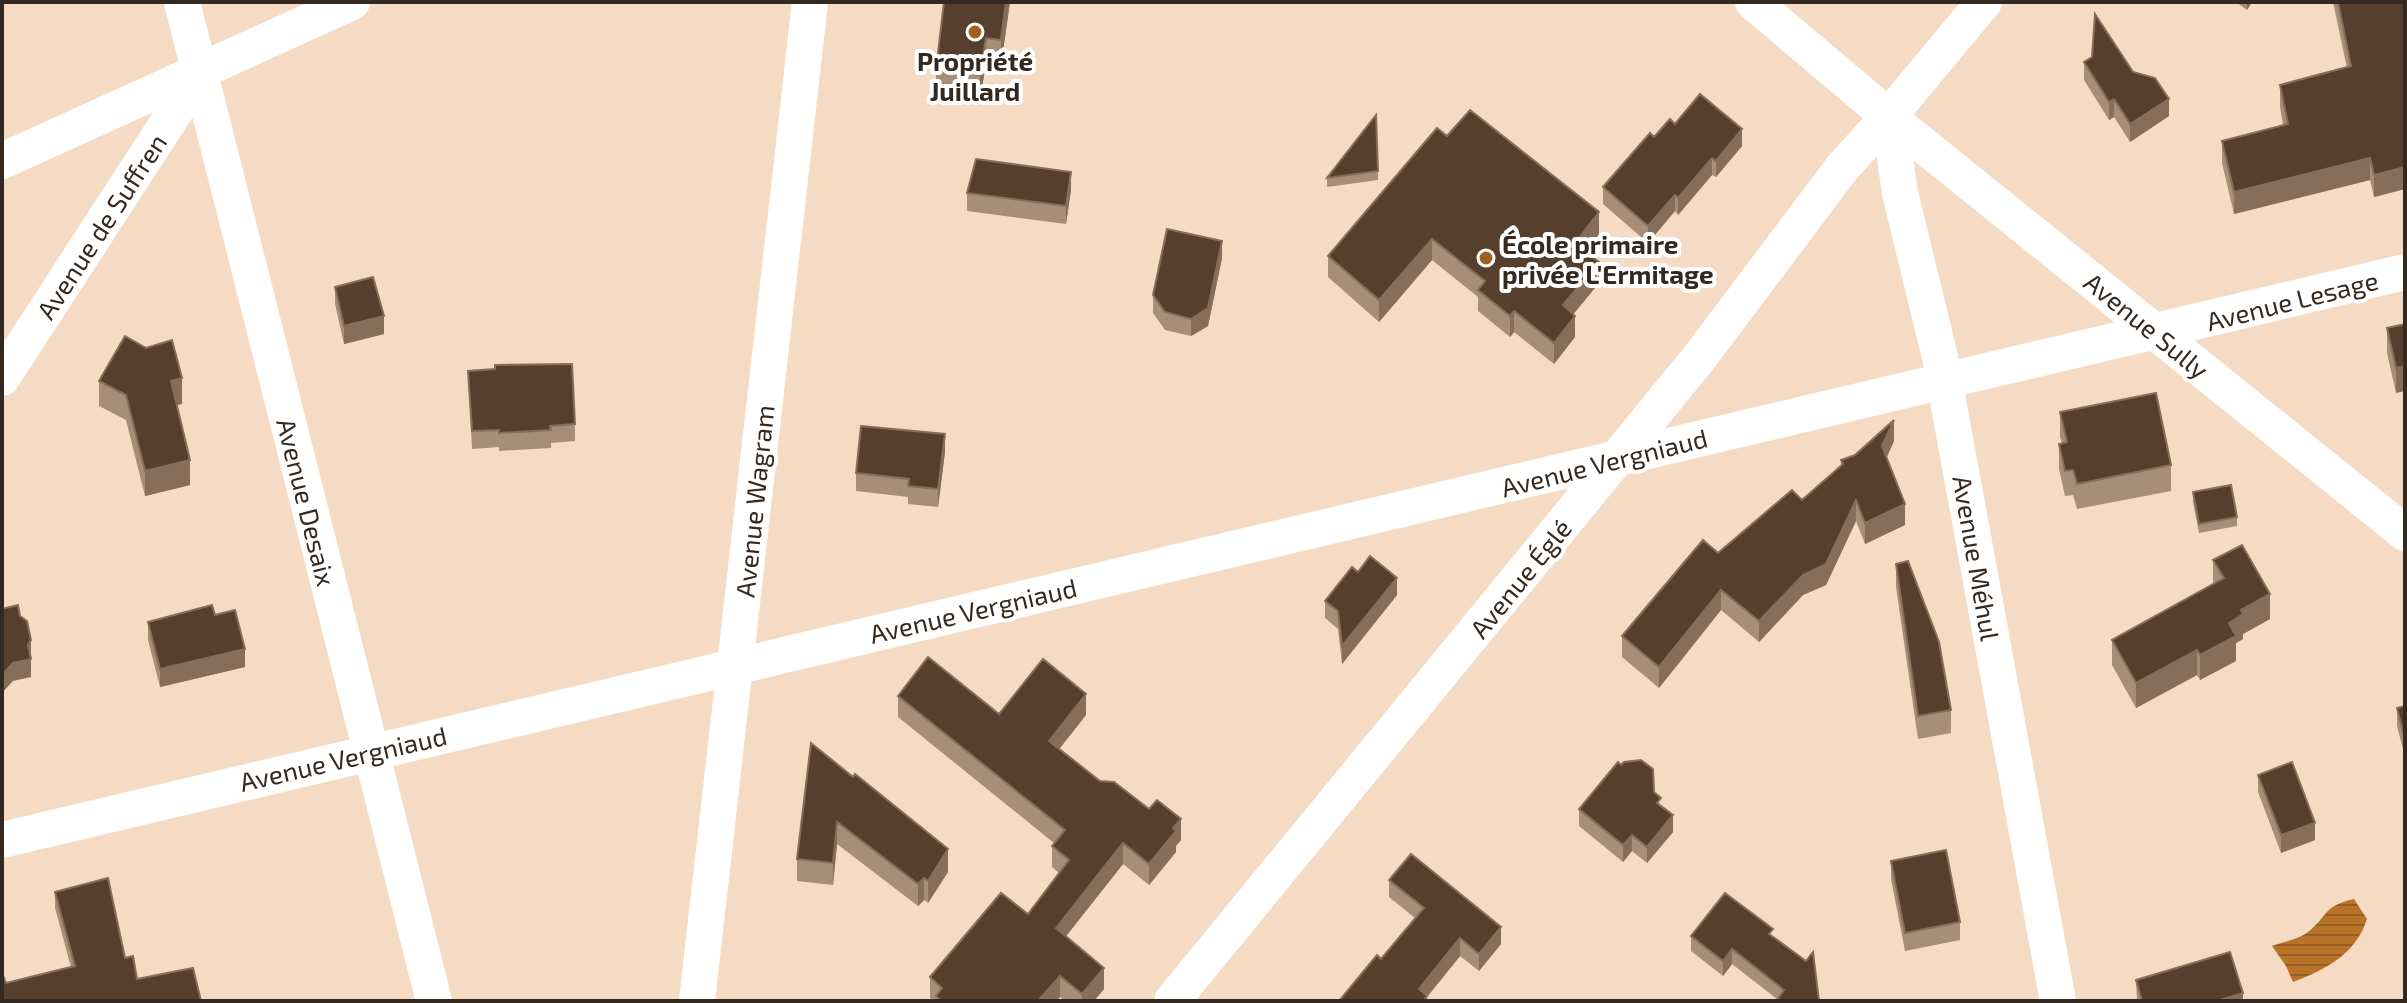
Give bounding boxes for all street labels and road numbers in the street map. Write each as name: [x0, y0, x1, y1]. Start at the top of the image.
street label: Avenue de Suffren: [30, 128, 172, 324]
street label: Avenue Lesage: [2203, 264, 2381, 336]
street label: Avenue Sully: [2079, 265, 2216, 385]
street label: Avenue Wagram: [728, 403, 780, 599]
street label: Avenue Desaix: [271, 415, 343, 589]
street label: Avenue Vergniaud: [1498, 421, 1710, 503]
street label: Avenue Méhul: [1947, 473, 2007, 643]
street label: Avenue Églé: [1463, 512, 1577, 644]
street label: Avenue Vergniaud: [866, 571, 1080, 649]
street label: Avenue Vergniaud: [236, 719, 450, 797]

